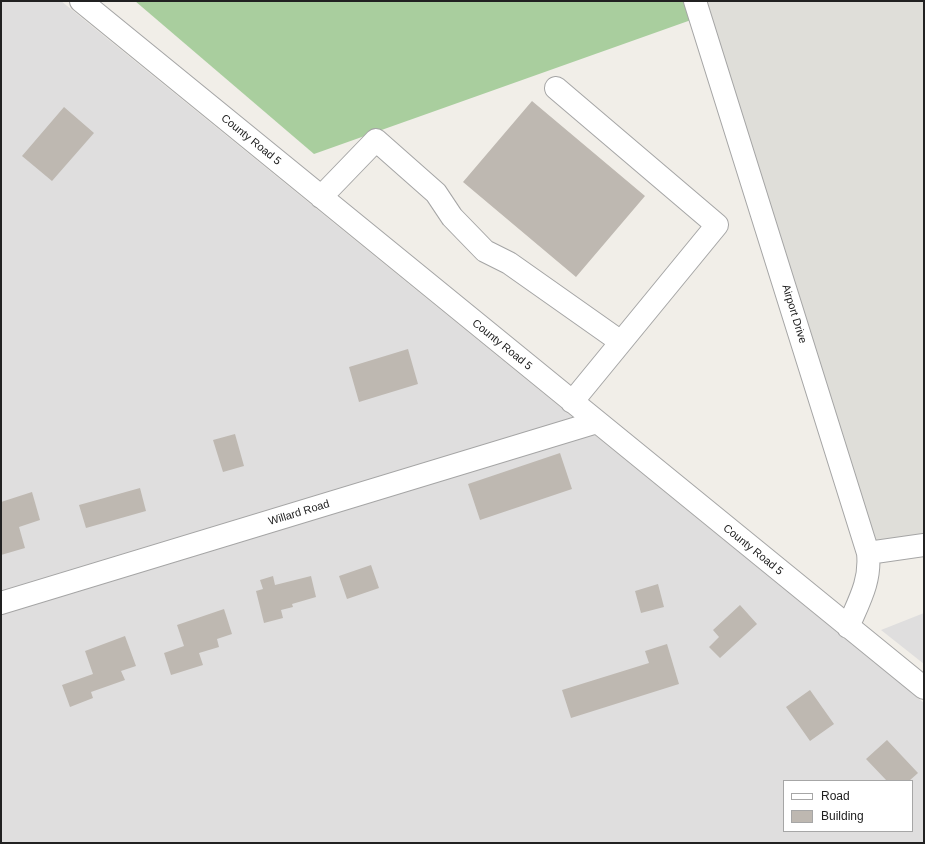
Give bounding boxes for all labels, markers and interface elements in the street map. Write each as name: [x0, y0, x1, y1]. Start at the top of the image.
street label: County Road 5: [218, 112, 284, 168]
street label: Airport Drive: [779, 283, 809, 345]
street label: County Road 5: [469, 317, 535, 373]
street label: Willard Road: [267, 497, 331, 529]
street label: County Road 5: [720, 522, 786, 578]
legend: [783, 780, 913, 832]
text: Road: [821, 789, 850, 803]
text: Building: [821, 809, 864, 823]

